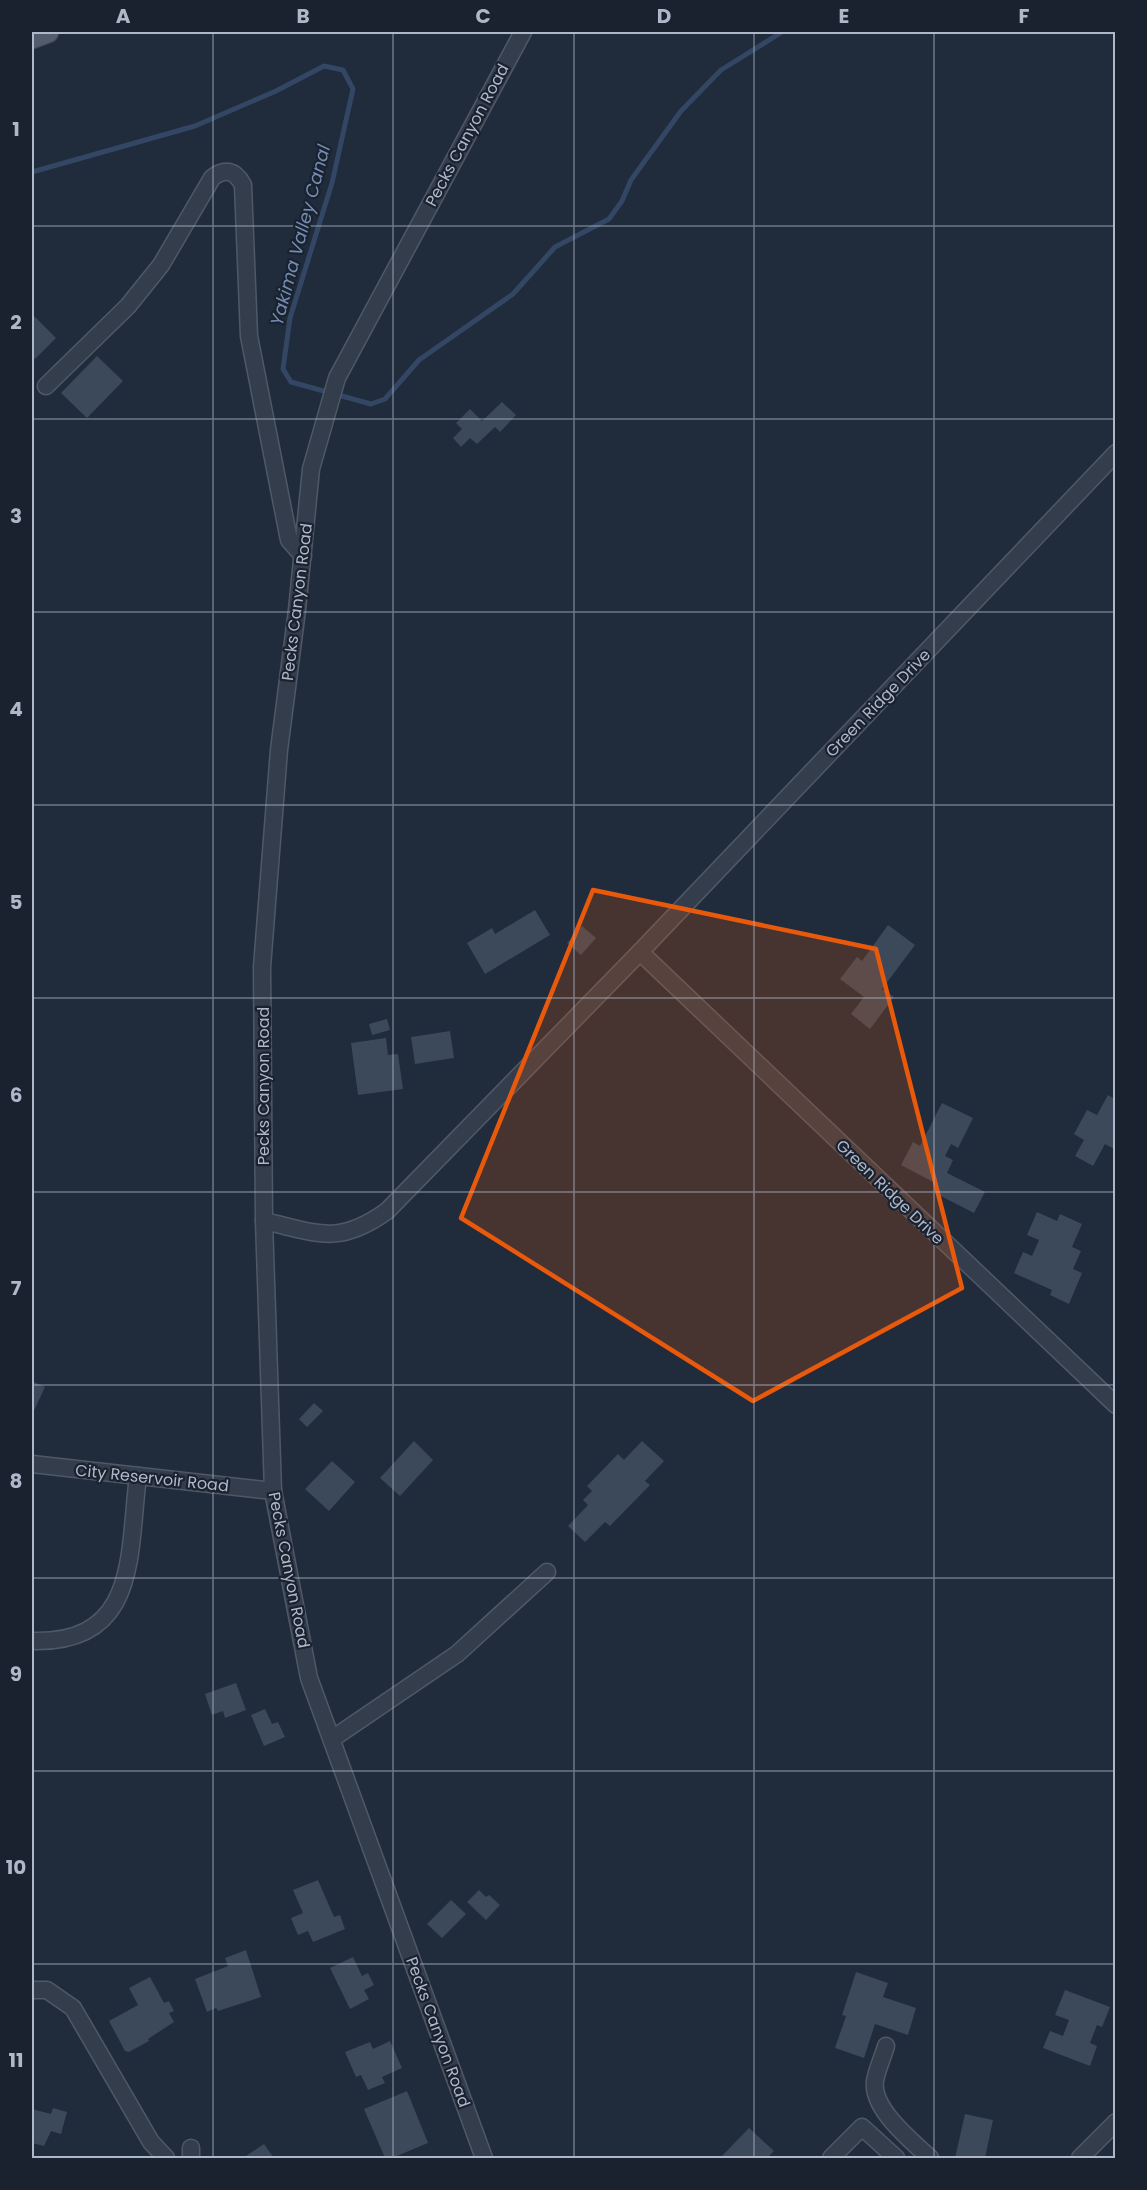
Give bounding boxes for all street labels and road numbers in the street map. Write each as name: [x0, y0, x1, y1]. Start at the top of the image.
street label: Pecks Canyon Road: [420, 60, 514, 210]
street label: Pecks Canyon Road: [276, 522, 318, 682]
street label: Green Ridge Drive: [820, 644, 936, 762]
street label: Pecks Canyon Road: [252, 1007, 275, 1165]
street label: Green Ridge Drive: [831, 1134, 949, 1250]
street label: City Reservoir Road: [74, 1458, 230, 1498]
street label: Pecks Canyon Road: [263, 1490, 315, 1650]
street label: Pecks Canyon Road: [400, 1954, 476, 2110]

